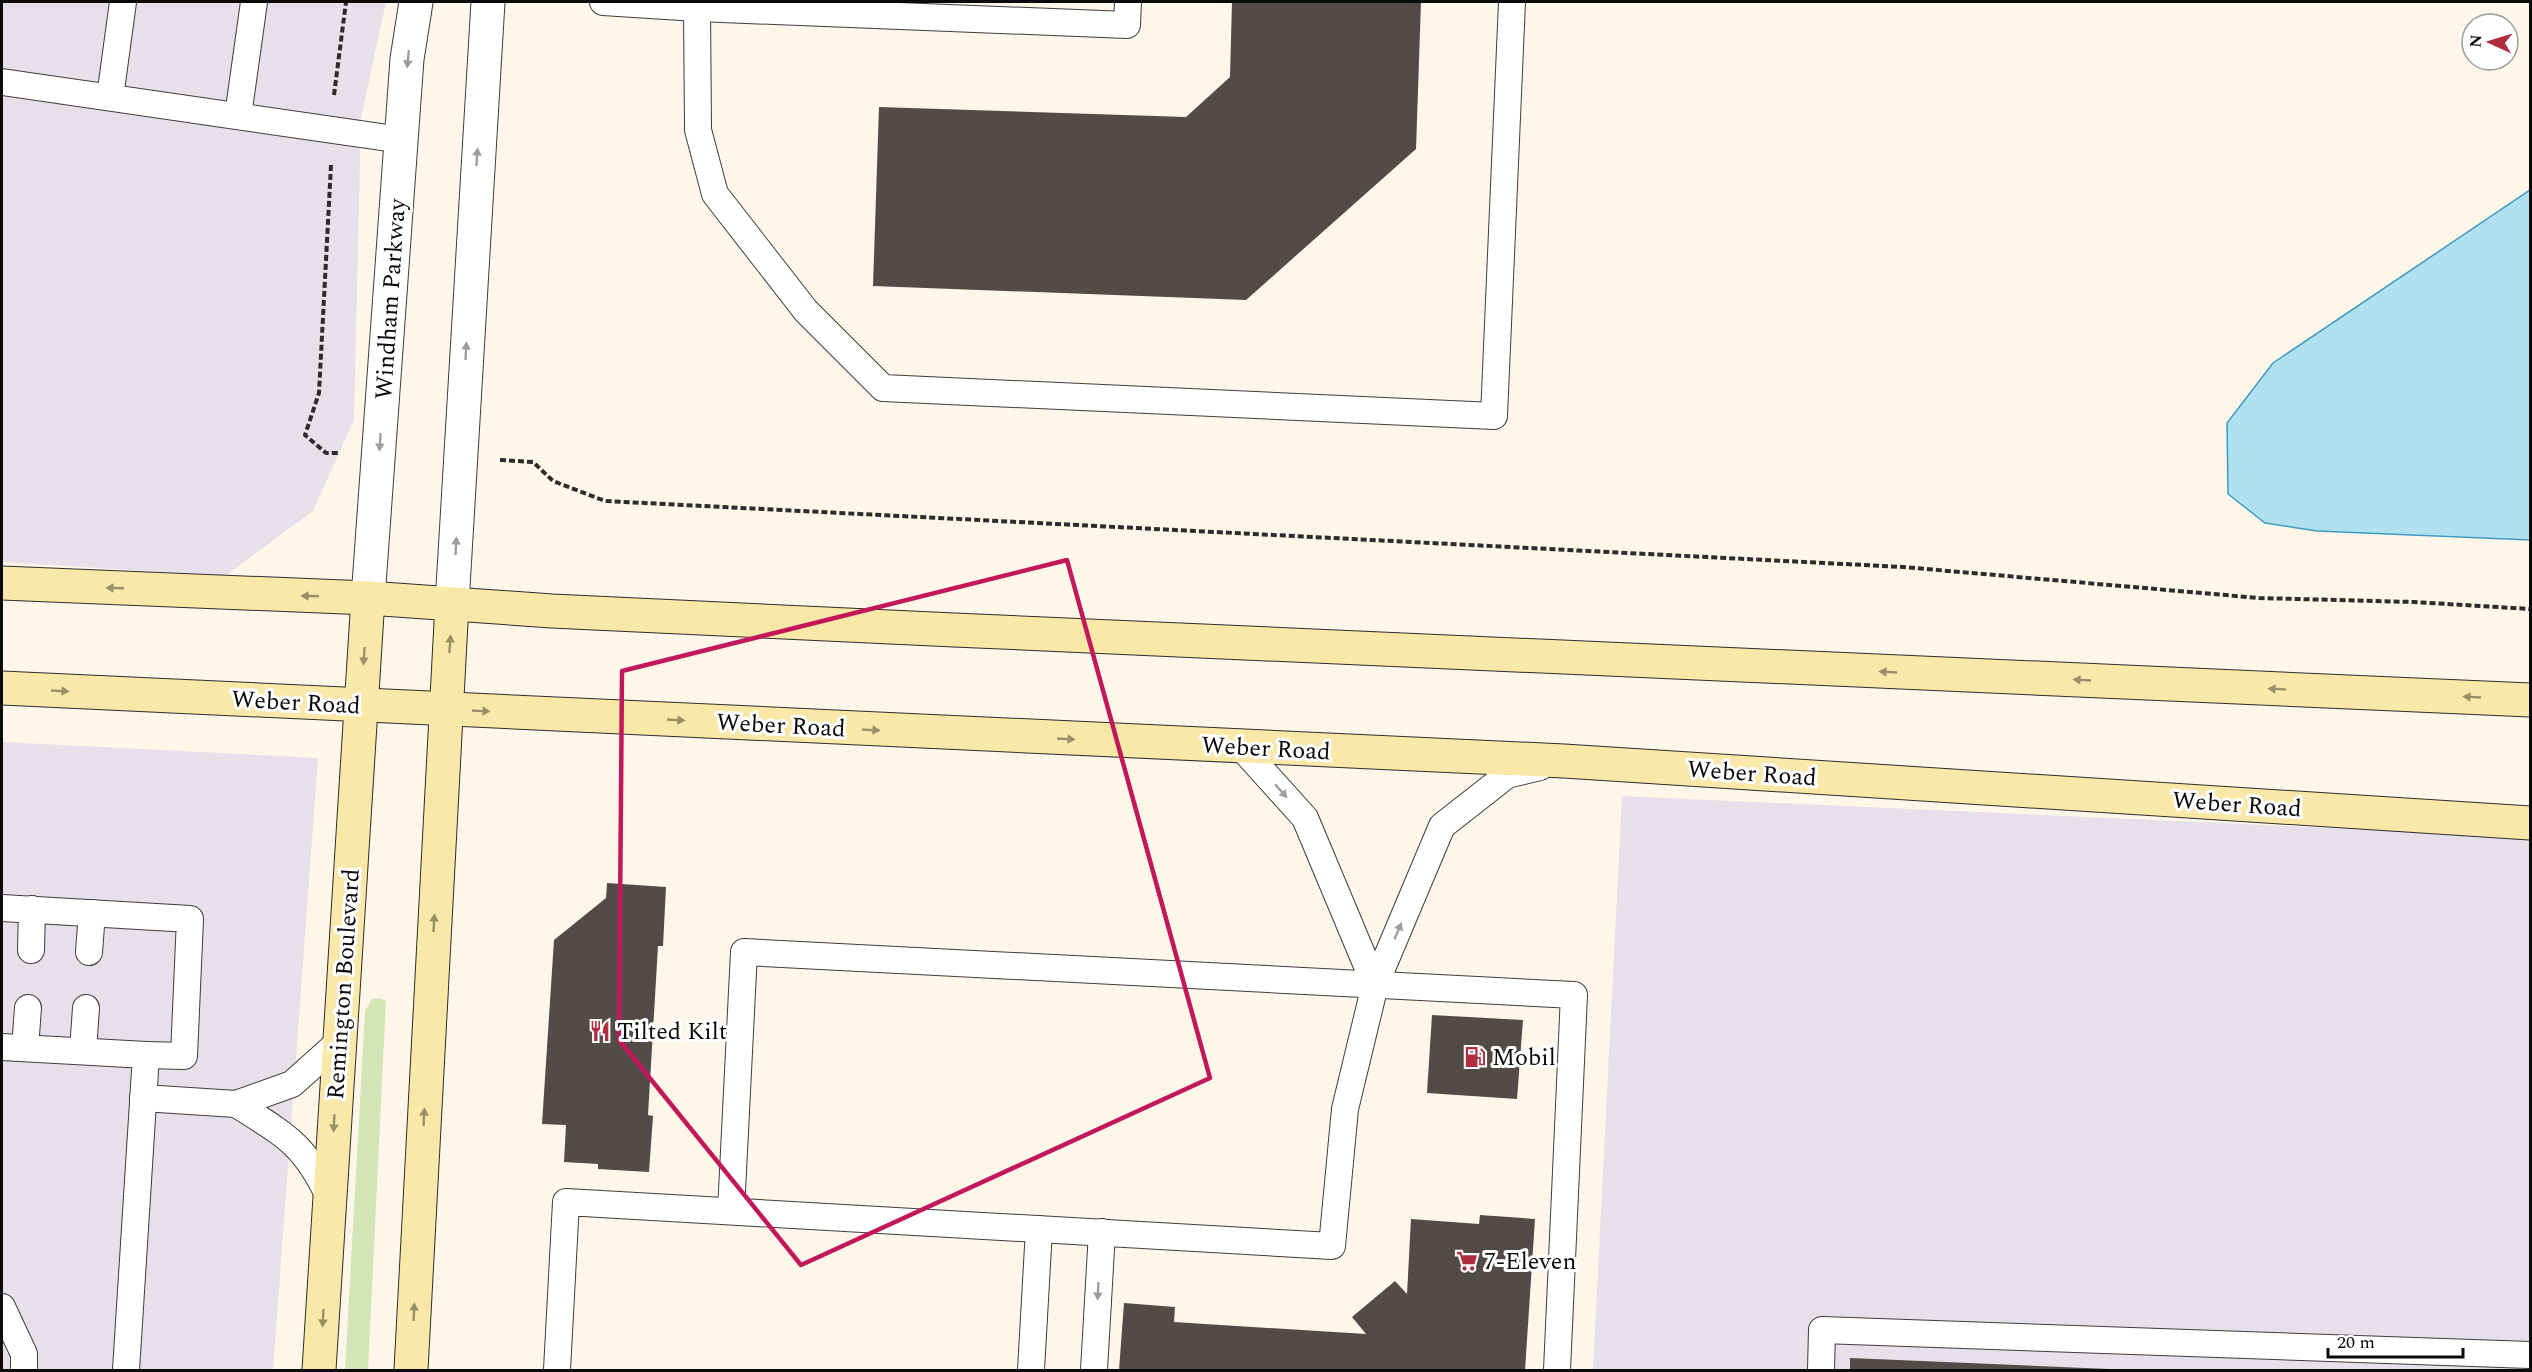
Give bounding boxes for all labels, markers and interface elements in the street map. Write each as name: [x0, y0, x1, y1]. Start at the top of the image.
north arrow: [2460, 12, 2520, 72]
text: N: [2464, 34, 2488, 48]
one-way arrow: [403, 50, 413, 69]
one-way arrow: [473, 147, 482, 166]
street label: Windham Parkway: [366, 196, 416, 401]
one-way arrow: [462, 342, 471, 361]
one-way arrow: [375, 433, 384, 452]
one-way arrow: [451, 536, 460, 555]
one-way arrow: [105, 583, 124, 593]
one-way arrow: [300, 591, 319, 600]
one-way arrow: [445, 635, 454, 654]
one-way arrow: [359, 647, 368, 666]
one-way arrow: [1878, 667, 1897, 676]
one-way arrow: [2073, 676, 2092, 685]
street label: Weber Road: [230, 682, 362, 724]
one-way arrow: [2268, 684, 2287, 693]
one-way arrow: [50, 686, 69, 695]
one-way arrow: [2463, 693, 2482, 702]
street label: Weber Road: [715, 705, 847, 747]
one-way arrow: [472, 706, 491, 715]
one-way arrow: [667, 716, 686, 725]
one-way arrow: [861, 725, 880, 734]
street label: Weber Road: [1200, 728, 1332, 770]
one-way arrow: [1056, 734, 1075, 743]
street label: Weber Road: [1686, 752, 1818, 796]
one-way arrow: [1274, 783, 1287, 798]
street label: Weber Road: [2171, 783, 2303, 827]
street label: Remington Boulevard: [318, 867, 370, 1101]
one-way arrow: [430, 913, 439, 932]
one-way arrow: [1393, 921, 1403, 939]
place label: Tilted Kilt: [617, 1014, 727, 1050]
restaurant icon: Tilted Kilt: [588, 1019, 612, 1043]
place label: Mobil: [1492, 1040, 1556, 1076]
fuel station icon: Mobil: [1463, 1045, 1487, 1069]
one-way arrow: [419, 1108, 428, 1127]
one-way arrow: [330, 1114, 339, 1133]
place label: 7-Eleven: [1484, 1244, 1576, 1280]
supermarket icon: 7-Eleven: [1455, 1249, 1479, 1273]
one-way arrow: [1094, 1281, 1103, 1300]
one-way arrow: [409, 1303, 418, 1322]
one-way arrow: [318, 1308, 327, 1327]
scale bar: [2328, 1321, 2463, 1359]
text: 20 m: [2337, 1329, 2375, 1356]

